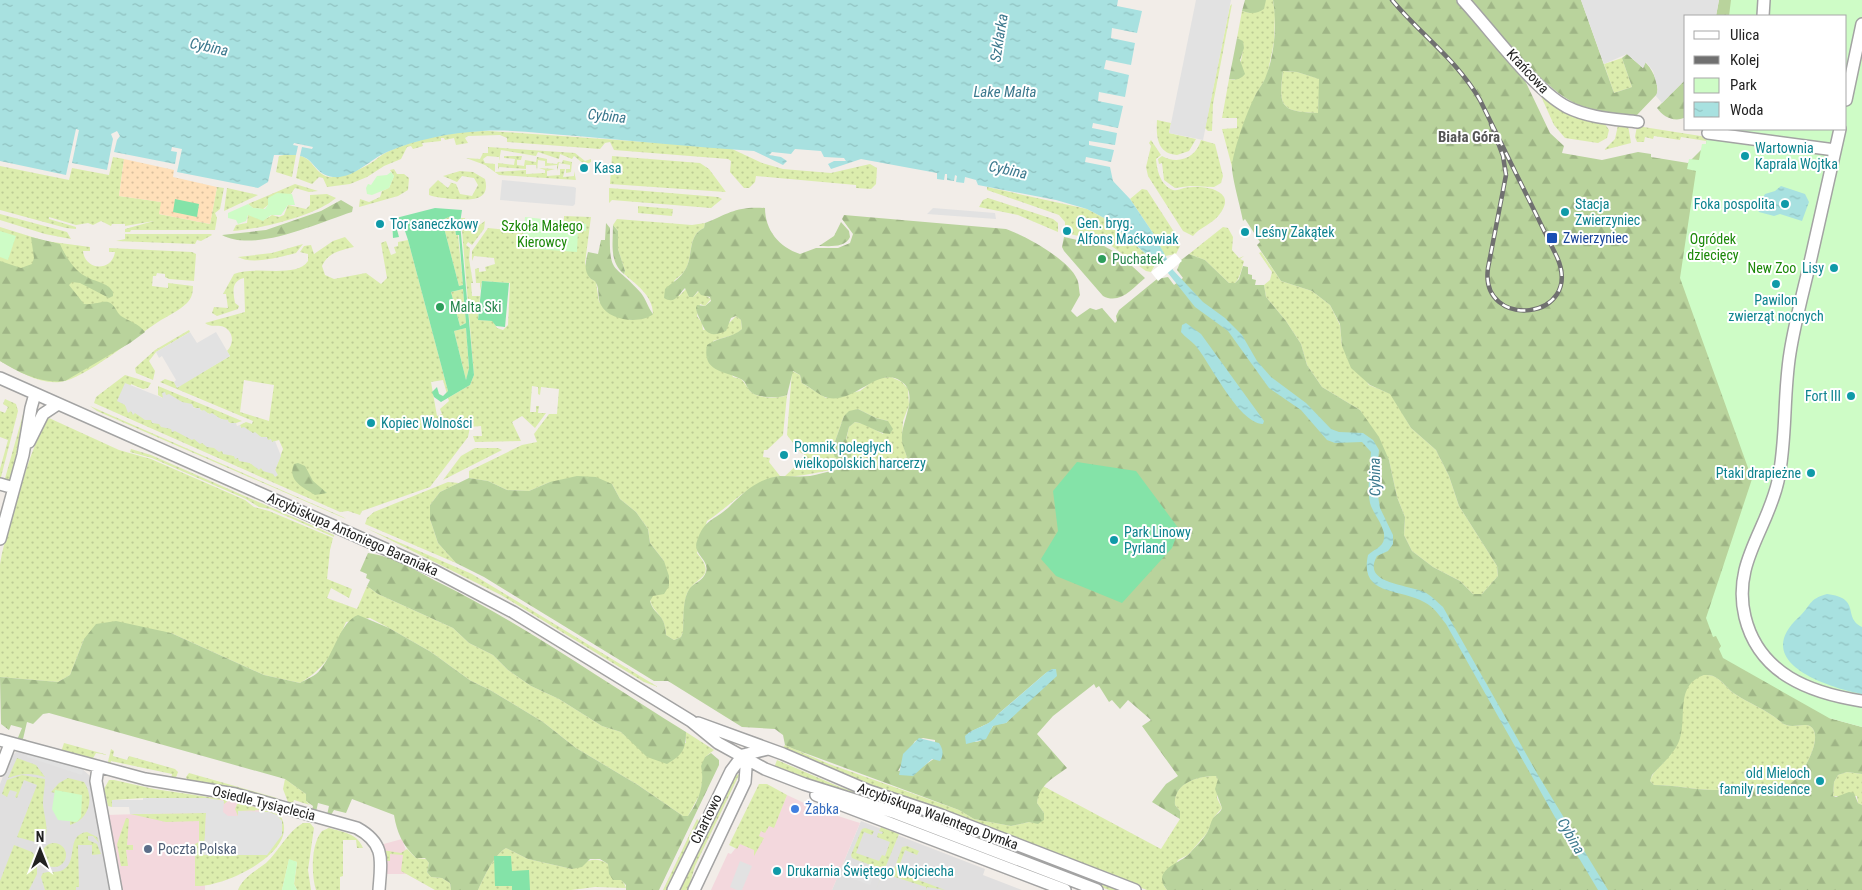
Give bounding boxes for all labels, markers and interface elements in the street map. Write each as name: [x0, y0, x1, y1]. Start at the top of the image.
water label: Szklarka: [986, 12, 1012, 63]
legend: [1684, 15, 1847, 130]
text: Ulica: [1730, 26, 1759, 44]
water label: Cybina: [188, 34, 230, 60]
street label: Krańcowa: [1504, 46, 1552, 96]
text: Kolej: [1730, 51, 1759, 69]
text: Park: [1730, 76, 1757, 94]
water label: Lake Malta: [973, 83, 1037, 101]
text: Woda: [1730, 101, 1763, 119]
water label: Cybina: [587, 105, 627, 127]
district label: Biała Góra: [1438, 128, 1500, 146]
place label: Wartownia Kaprala Wojtka: [1755, 140, 1838, 172]
marker: Wartownia Kaprala Wojtka: [1739, 150, 1751, 162]
water label: Cybina: [987, 157, 1029, 183]
place label: Kasa: [594, 160, 621, 176]
marker: Kasa: [578, 162, 590, 174]
place label: Stacja Zwierzyniec: [1575, 196, 1640, 228]
place label: Foka pospolita: [1694, 196, 1775, 212]
marker: Foka pospolita: [1779, 198, 1791, 210]
marker: Stacja Zwierzyniec: [1559, 206, 1571, 218]
place label: Gen. bryg. Alfons Maćkowiak: [1077, 215, 1179, 247]
place label: Tor saneczkowy: [390, 216, 479, 232]
marker: Tor saneczkowy: [374, 218, 386, 230]
park label: Szkoła Małego Kierowcy: [501, 218, 583, 250]
place label: Leśny Zakątek: [1255, 224, 1335, 240]
marker: Gen. bryg. Alfons Maćkowiak: [1061, 225, 1073, 237]
marker: Leśny Zakątek: [1239, 226, 1251, 238]
place label: Zwierzyniec: [1563, 230, 1628, 246]
marker: Zwierzyniec: [1545, 231, 1559, 245]
park label: Ogródek dziecięcy: [1687, 231, 1739, 263]
place label: Puchatek: [1112, 251, 1164, 267]
marker: Puchatek: [1096, 253, 1108, 265]
park label: New Zoo: [1748, 260, 1796, 276]
place label: Lisy: [1802, 260, 1824, 276]
marker: Lisy: [1828, 262, 1840, 274]
marker: Pawilon zwierząt nocnych: [1770, 278, 1782, 290]
place label: Pawilon zwierząt nocnych: [1728, 292, 1824, 324]
place label: Malta Ski: [450, 299, 501, 315]
marker: Malta Ski: [434, 301, 446, 313]
place label: Fort III: [1805, 388, 1841, 404]
marker: Fort III: [1845, 390, 1857, 402]
place label: Kopiec Wolności: [381, 415, 472, 431]
marker: Kopiec Wolności: [365, 417, 377, 429]
place label: Pomnik poległych wielkopolskich harcerzy: [794, 439, 926, 471]
marker: Pomnik poległych wielkopolskich harcerzy: [778, 449, 790, 461]
water label: Cybina: [1366, 457, 1384, 497]
place label: Ptaki drapieżne: [1716, 465, 1801, 481]
marker: Ptaki drapieżne: [1805, 467, 1817, 479]
street label: Arcybiskupa Antoniego Baraniaka: [265, 489, 441, 579]
place label: Park Linowy Pyrland: [1124, 524, 1191, 556]
marker: Park Linowy Pyrland: [1108, 534, 1120, 546]
place label: old Mieloch family residence: [1719, 765, 1810, 797]
marker: old Mieloch family residence: [1814, 775, 1826, 787]
street label: Arcybiskupa Walentego Dymka: [855, 779, 1021, 853]
street label: Osiedle Tysiąclecia: [211, 782, 317, 824]
street label: Chartowo: [687, 792, 725, 846]
place label: Żabka: [805, 801, 839, 817]
marker: Żabka: [789, 803, 801, 815]
water label: Cybina: [1553, 815, 1589, 857]
north arrow: [15, 825, 65, 875]
text: N: [36, 829, 44, 845]
place label: Poczta Polska: [158, 841, 237, 857]
marker: Poczta Polska: [142, 843, 154, 855]
place label: Drukarnia Świętego Wojciecha: [787, 862, 954, 879]
marker: Drukarnia Świętego Wojciecha: [771, 865, 783, 877]

